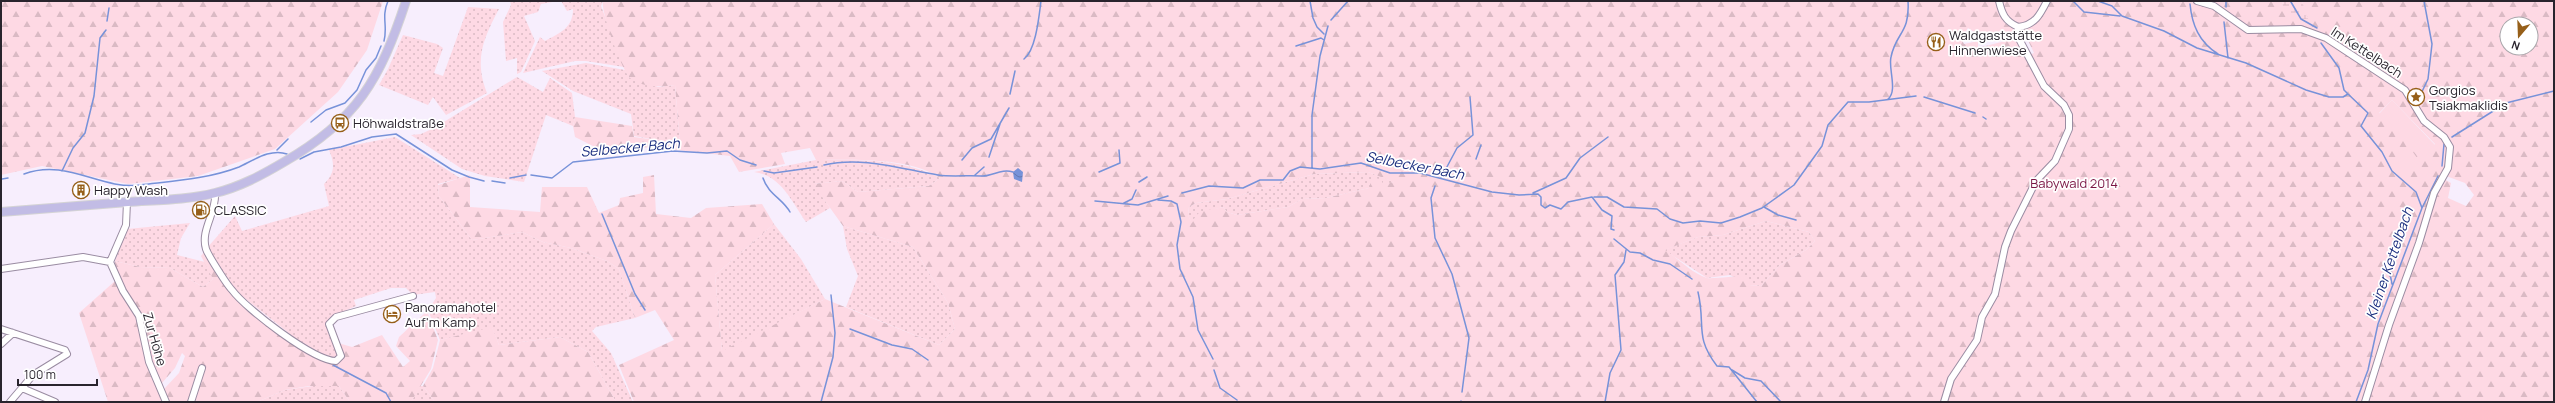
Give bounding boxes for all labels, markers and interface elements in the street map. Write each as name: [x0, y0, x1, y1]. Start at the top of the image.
north arrow: [2499, 16, 2539, 56]
street label: Im Kettelbach: [2328, 22, 2406, 82]
place label: Waldgaststätte Hinnenwiese: [1949, 26, 2042, 59]
restaurant icon: Waldgaststätte Hinnenwiese: [1926, 32, 1946, 52]
text: N: [2509, 38, 2522, 54]
place label: Gorgios Tsiakmaklidis: [2429, 81, 2508, 114]
place icon: Gorgios Tsiakmaklidis: [2406, 87, 2426, 107]
bus stop icon: Höhwaldstraße: [330, 113, 350, 133]
place label: Höhwaldstraße: [353, 114, 444, 132]
water label: Selbecker Bach: [580, 133, 681, 161]
water label: Selbecker Bach: [1364, 146, 1466, 184]
park label: Babywald 2014: [2030, 174, 2118, 192]
building icon: Happy Wash: [71, 180, 91, 200]
place label: Happy Wash: [94, 181, 168, 199]
fuel station icon: CLASSIC: [191, 200, 211, 220]
place label: CLASSIC: [214, 201, 266, 219]
water label: Kleiner Kettelbach: [2361, 204, 2417, 322]
place label: Panoramahotel Auf'm Kamp: [405, 298, 496, 331]
hotel icon: Panoramahotel Auf'm Kamp: [382, 304, 402, 324]
street label: Zur Höhe: [139, 310, 171, 368]
scale bar: [18, 361, 97, 387]
text: 100 m: [24, 366, 56, 383]

